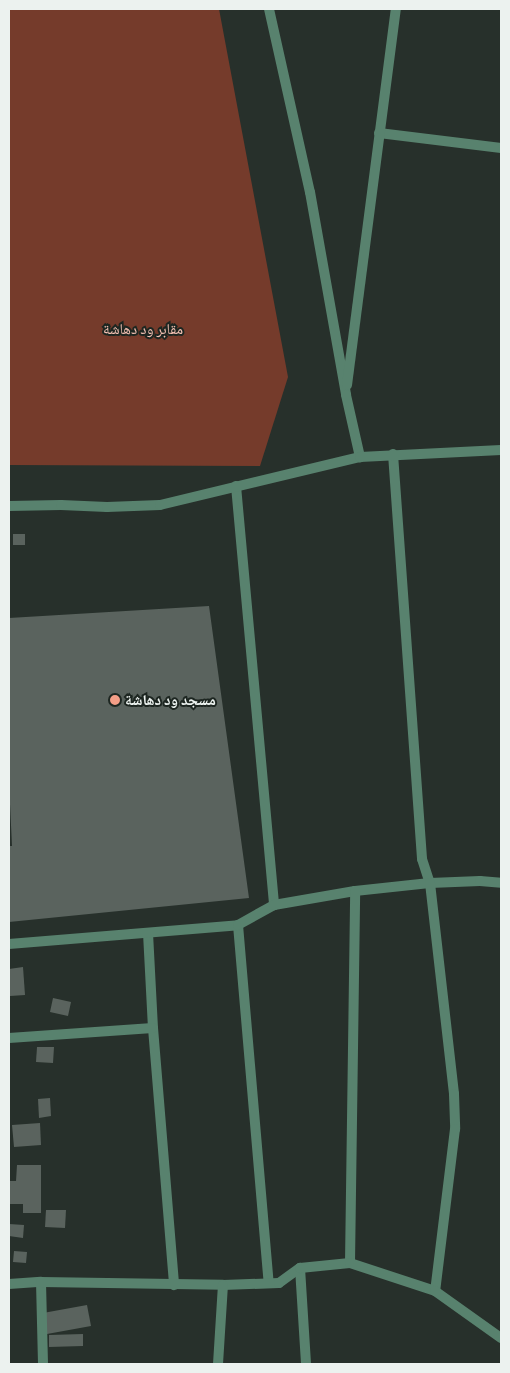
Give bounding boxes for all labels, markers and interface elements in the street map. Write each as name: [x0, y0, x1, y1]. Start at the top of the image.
park label: مقابر ود دهاشة: [103, 320, 183, 338]
place label: مسجد ود دهاشة: [125, 691, 216, 709]
marker: مسجد ود دهاشة: [109, 694, 121, 706]

